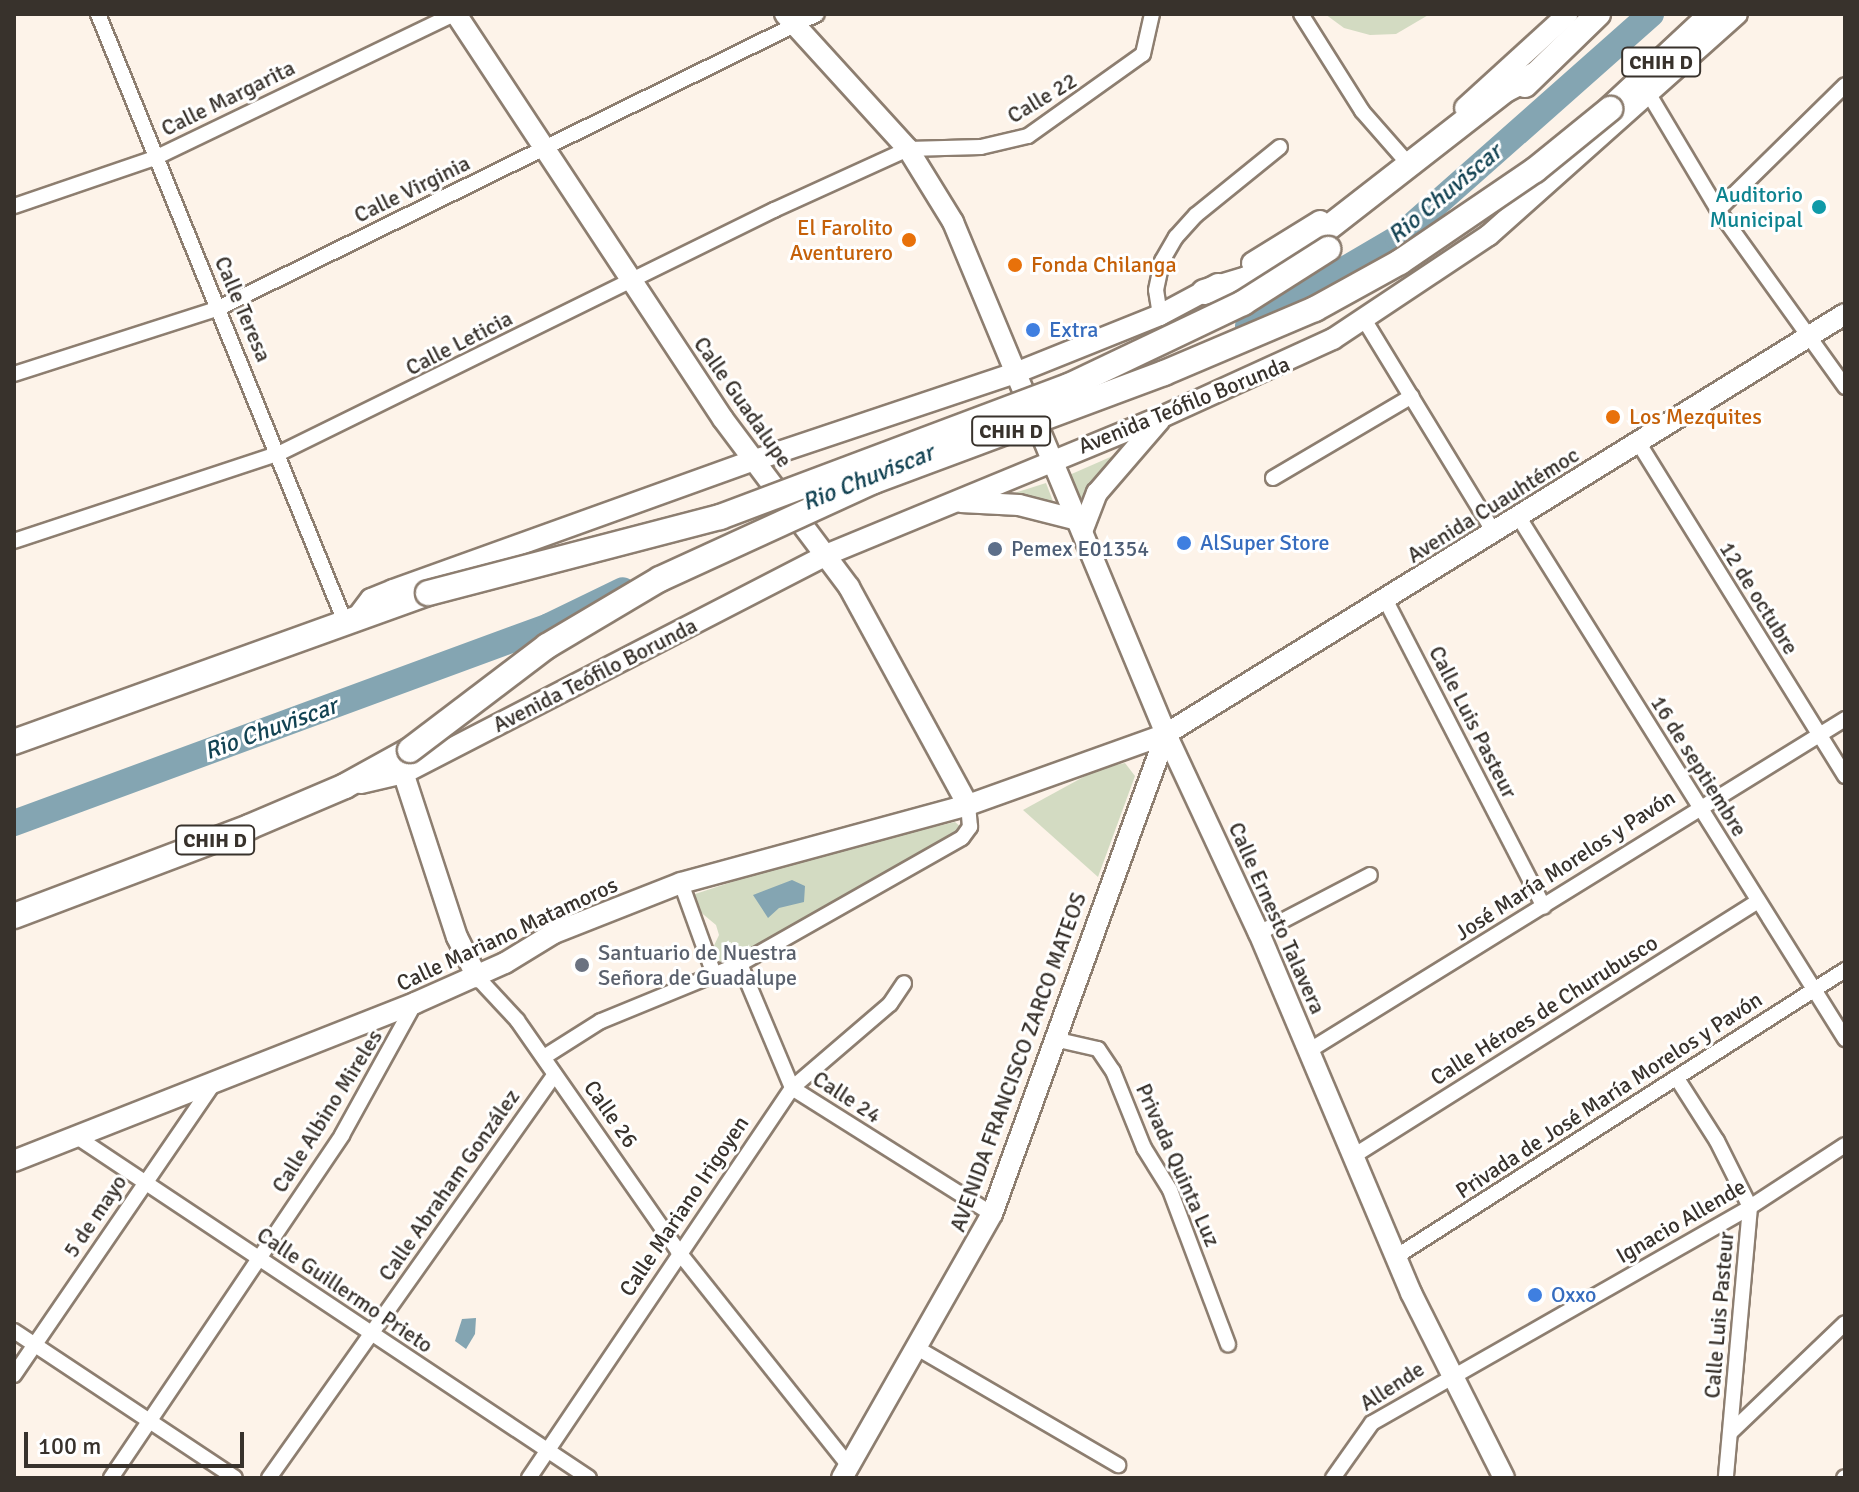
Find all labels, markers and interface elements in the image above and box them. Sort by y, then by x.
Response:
road number: CHIH D [1621,46,1701,78]
street label: Calle Margarita [157,54,299,142]
street label: Calle 22 [1002,67,1082,129]
water label: Rio Chuviscar [1382,138,1508,250]
street label: Calle Virginia [350,150,474,228]
place label: Auditorio Municipal [1709,181,1803,232]
marker: Auditorio Municipal [1810,198,1828,216]
place label: El Farolito Aventurero [790,214,893,266]
marker: El Farolito Aventurero [900,231,918,249]
street label: Calle Teresa [209,252,277,366]
place label: Fonda Chilanga [1031,252,1177,278]
marker: Fonda Chilanga [1006,256,1024,274]
street label: Calle Leticia [401,305,517,381]
place label: Extra [1049,317,1098,343]
marker: Extra [1024,321,1042,339]
street label: Calle Guadalupe [688,332,798,472]
street label: Avenida Teófilo Borunda [1074,350,1294,460]
place label: Los Mezquites [1629,404,1762,430]
marker: Los Mezquites [1604,408,1622,426]
road number: CHIH D [971,415,1051,447]
water label: Rio Chuviscar [798,439,938,517]
street label: Avenida Cuauhtémoc [1402,441,1584,569]
place label: AlSuper Store [1200,530,1329,556]
marker: AlSuper Store [1175,534,1193,552]
place label: Pemex E01354 [1011,536,1149,562]
street label: 12 de octubre [1714,537,1804,659]
marker: Pemex E01354 [986,540,1004,558]
street label: Avenida Teófilo Borunda [488,612,702,738]
street label: Calle Luis Pasteur [1423,641,1523,803]
street label: 16 de septiembre [1645,691,1753,841]
water label: Rio Chuviscar [201,692,341,766]
street label: José María Morelos y Pavón [1450,784,1680,946]
street label: Calle Ernesto Talavera [1223,818,1331,1018]
road number: CHIH D [175,824,255,856]
street label: Calle Mariano Matamoros [392,871,622,997]
street label: AVENIDA FRANCISCO ZARCO MATEOS [944,889,1092,1235]
street label: Calle Héroes de Churubusco [1426,929,1662,1091]
place label: Santuario de Nuestra Señora de Guadalupe [598,939,797,990]
marker: Santuario de Nuestra Señora de Guadalupe [573,956,591,974]
street label: Privada de José María Morelos y Pavón [1451,986,1767,1204]
street label: Calle Albino Mireles [266,1025,388,1197]
street label: Calle 24 [808,1065,886,1129]
street label: Calle 26 [578,1075,644,1153]
street label: Privada Quinta Luz [1130,1079,1226,1251]
street label: Calle Abraham González [373,1084,525,1286]
street label: Calle Mariano Irigoyen [614,1111,754,1301]
street label: 5 de mayo [58,1170,132,1262]
street label: Ignacio Allende [1611,1173,1751,1269]
street label: Calle Guillermo Prieto [252,1221,438,1359]
street label: Calle Luis Pasteur [1699,1230,1739,1400]
place label: Oxxo [1551,1282,1596,1308]
marker: Oxxo [1526,1286,1544,1304]
street label: Allende [1355,1355,1429,1417]
scale bar [28,1416,248,1466]
text: 100 m [38,1431,101,1461]

